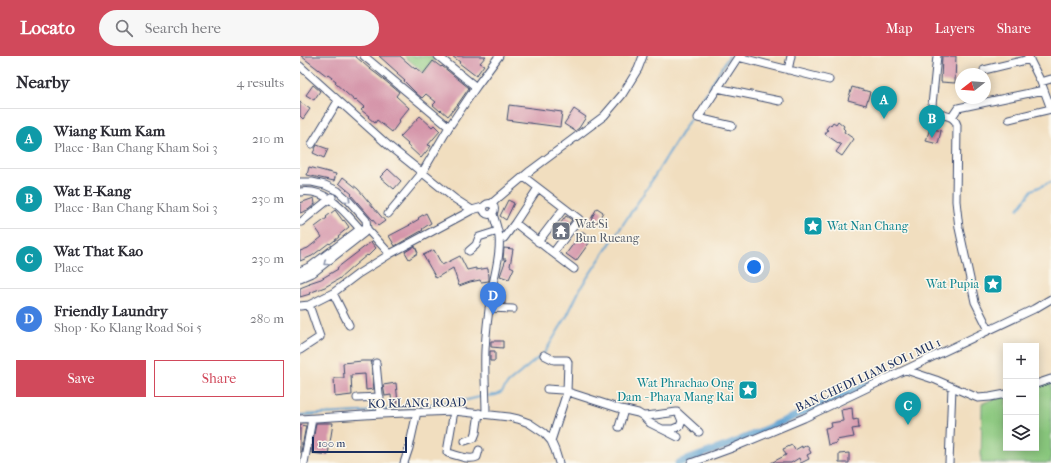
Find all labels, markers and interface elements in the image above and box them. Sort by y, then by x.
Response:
search box [99,10,379,46]
text: Locato [20,17,75,39]
icon: search [113,17,135,39]
text: Search here [145,19,221,37]
text: Map [886,20,913,37]
text: Layers [935,20,975,37]
text: Share [997,20,1031,37]
north arrow [955,68,991,104]
text: Nearby [16,72,70,92]
text: 4 results [237,75,284,90]
pin: A [871,86,897,119]
pin: B [919,105,945,138]
text: Wiang Kum Kam [54,122,165,140]
text: A [25,131,33,146]
text: 210 m [252,131,284,146]
text: Place · Ban Chang Kham Soi 3 [54,140,218,155]
text: Wat E-Kang [54,182,131,200]
text: B [25,191,33,206]
text: 230 m [251,191,284,206]
one-way arrow [343,196,351,203]
text: Place · Ban Chang Kham Soi 3 [54,200,218,215]
place icon: Wat Nan Chang [802,215,824,237]
place label: Wat Si Bun Rueang [574,217,640,245]
place label: Wat Nan Chang [826,219,909,233]
temple icon: Wat Si Bun Rueang [550,220,572,242]
text: Wat That Kao [54,242,143,260]
text: C [25,251,33,266]
text: 230 m [251,251,284,266]
your location [744,257,764,277]
one-way arrow [324,258,331,265]
text: Place [54,260,84,275]
place icon: Wat Pupia [982,273,1004,295]
place label: Wat Pupia [925,277,979,291]
pin: D [480,282,506,315]
text: Friendly Laundry [54,302,168,320]
text: D [24,311,34,326]
text: 280 m [250,311,284,326]
text: Shop · Ko Klang Road Soi 5 [54,320,202,335]
street label: BAN CHEDI LIAM SOI 1 MU 1 [793,335,943,415]
map controls [1003,343,1039,451]
button: + [1003,343,1039,379]
button: Save [16,360,146,397]
button: Share [154,360,284,397]
place label: Wat Phrachao Ong Dam - Phaya Mang Rai [617,376,735,404]
place icon: Wat Phrachao Ong Dam - Phaya Mang Rai [737,379,759,401]
button: − [1003,379,1039,415]
pin: C [895,392,921,425]
street label: KO KLANG ROAD [367,395,467,411]
button: layers [1003,415,1039,451]
scale bar [312,435,407,454]
text: 100 m [318,437,346,450]

